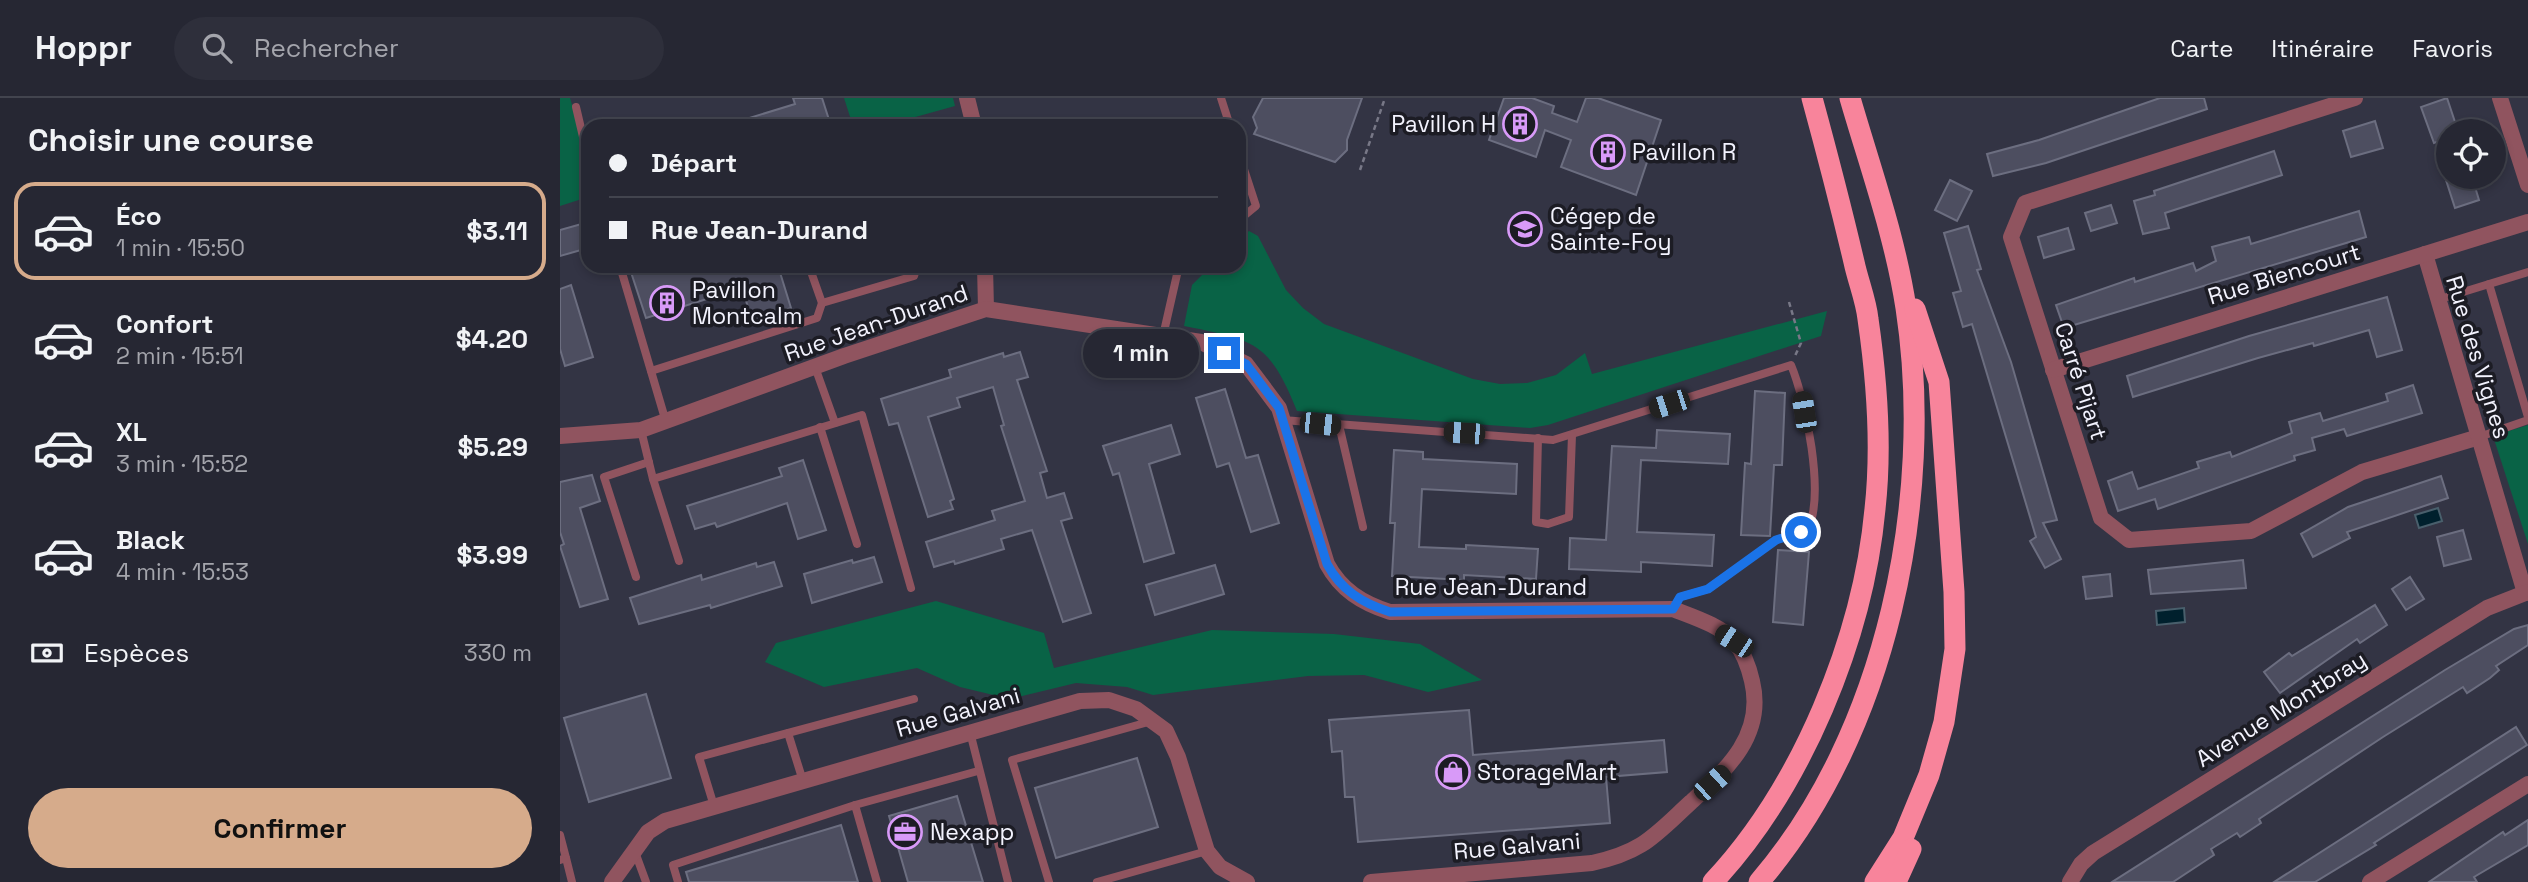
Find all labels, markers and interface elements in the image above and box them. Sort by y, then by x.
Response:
search box [174,17,664,80]
text: Hoppr [35,27,132,69]
icon: search [198,29,236,67]
text: Rechercher [254,31,399,65]
text: Carte [2170,33,2233,64]
text: Itinéraire [2271,33,2374,64]
text: Favoris [2412,33,2493,64]
building icon: Pavillon H [1501,105,1539,143]
place label: Pavillon H [1391,109,1496,139]
map controls [2436,119,2506,189]
button: locate [2436,119,2506,189]
text: Choisir une course [28,120,314,160]
building icon: Pavillon R [1589,133,1627,171]
place label: Pavillon R [1632,137,1736,167]
text: Départ [651,146,737,180]
text: Éco [116,199,162,233]
icon: car [32,200,95,263]
place label: Cégep de Sainte-Foy [1550,201,1672,257]
school or university icon: Cégep de Sainte-Foy [1506,210,1544,248]
text: Rue Jean-Durand [651,213,868,247]
text: $3.11 [467,214,528,248]
text: 1 min · 15:50 [116,233,245,263]
street label: Rue Biencourt [2204,237,2364,311]
street label: Rue des Vignes [2439,272,2517,442]
place label: Pavillon Montcalm [692,275,802,331]
street label: Rue Jean-Durand [780,278,972,368]
building icon: Pavillon Montcalm [648,284,686,322]
text: Confort [116,307,213,341]
icon: car [32,308,95,371]
street label: Carré Pijart [2048,318,2114,444]
text: $4.20 [456,322,528,356]
callout: 1 min [1084,328,1200,378]
route end [1208,337,1240,369]
text: 1 min [1113,338,1169,368]
text: 2 min · 15:51 [116,341,244,371]
car [1646,388,1693,420]
car [1791,390,1818,434]
car [1299,411,1342,437]
text: XL [116,415,147,449]
icon: car [32,416,95,479]
car [1443,421,1486,445]
text: $5.29 [457,430,528,464]
text: 3 min · 15:52 [116,449,248,479]
route start [1785,516,1817,548]
text: Black [116,523,185,557]
icon: car [32,524,95,587]
text: $3.99 [457,538,528,572]
text: 4 min · 15:53 [116,557,249,587]
street label: Rue Jean-Durand [1395,572,1587,602]
car [1711,621,1758,661]
icon: cash [28,634,66,672]
text: Espèces [84,636,189,670]
text: 330 m [464,638,532,668]
street label: Avenue Montbray [2190,644,2372,774]
street label: Rue Galvani [893,680,1023,744]
shop icon: StorageMart [1434,753,1472,791]
place label: StorageMart [1477,757,1617,787]
car [1690,761,1735,805]
button: Confirmer [28,788,532,868]
office icon: Nexapp [886,813,924,851]
place label: Nexapp [930,817,1014,847]
street label: Rue Galvani [1452,826,1582,866]

